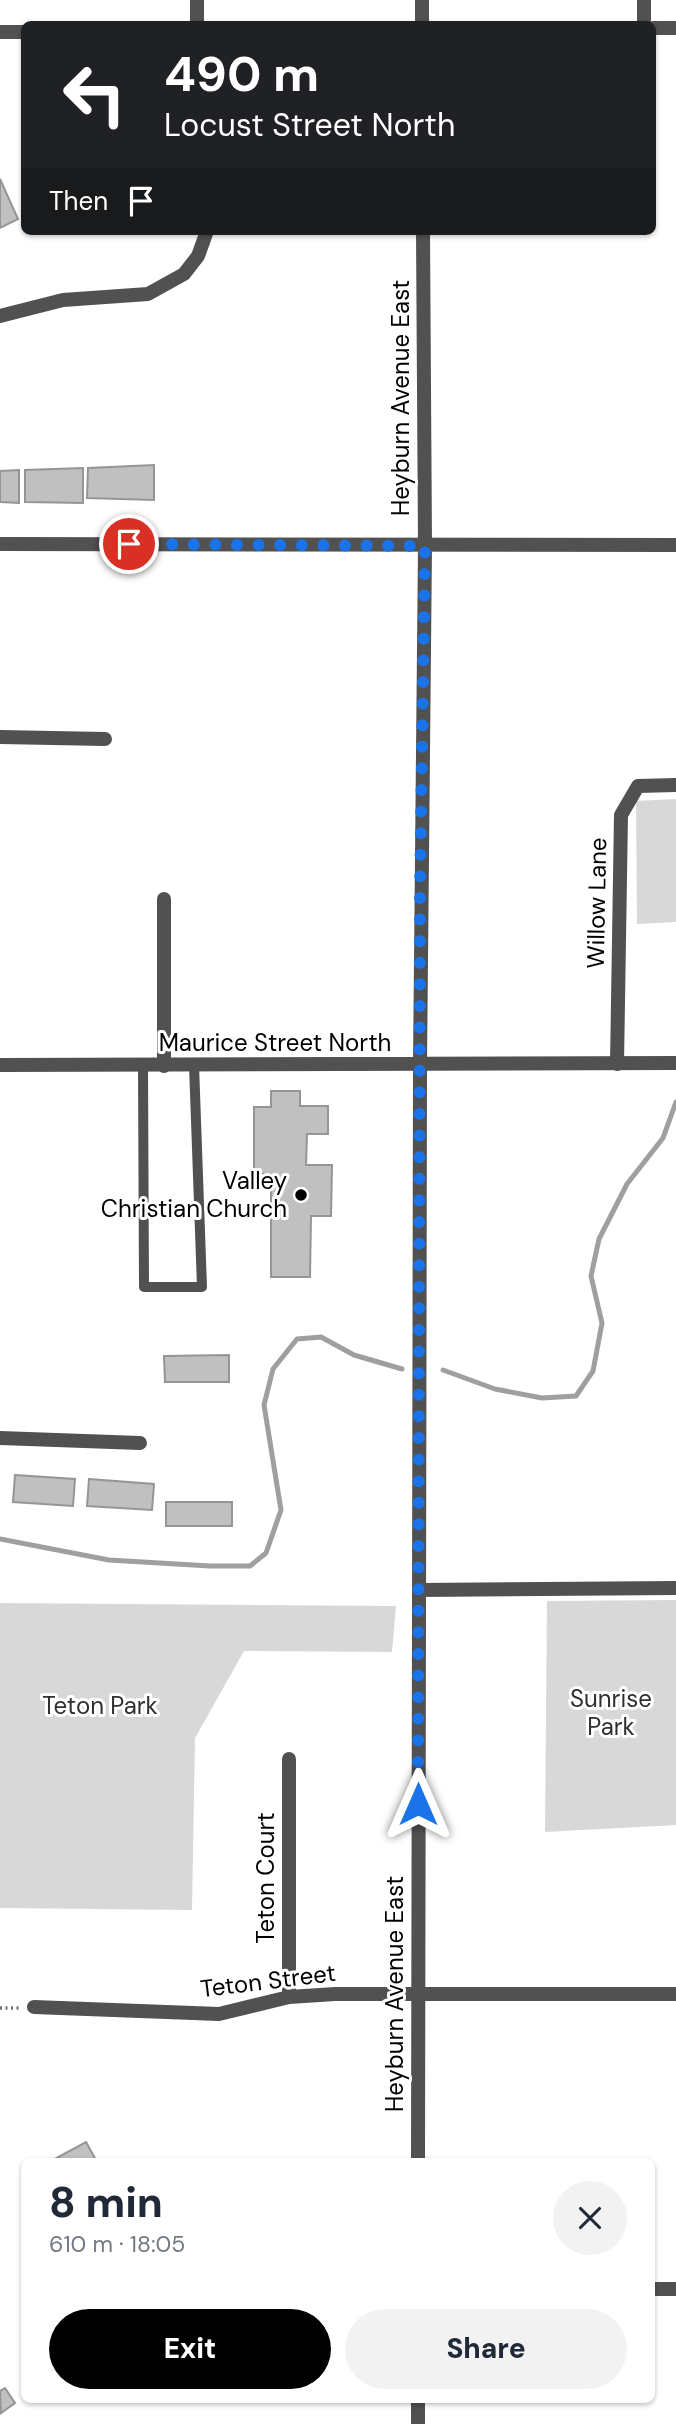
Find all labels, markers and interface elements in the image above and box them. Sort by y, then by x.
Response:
text: 490 m [164,42,319,106]
icon: left [49,49,140,140]
text: Locust Street North [164,104,455,146]
icon: arrive [122,182,160,220]
text: Then [49,184,108,218]
street label: Heyburn Avenue East [385,280,416,516]
pin [99,514,159,574]
icon: arrive [110,525,148,563]
street label: Willow Lane [580,837,613,969]
street label: Maurice Street North [159,1027,391,1058]
place label: Valley Christian Church [101,1165,287,1224]
marker: Valley Christian Church [293,1187,309,1203]
park label: Sunrise Park [570,1683,652,1742]
park label: Teton Park [42,1690,158,1721]
position arrow [381,1767,455,1841]
street label: Teton Court [250,1812,281,1944]
street label: Heyburn Avenue East [379,1876,410,2112]
street label: Teton Street [199,1957,337,2004]
text: 8 min [49,2175,163,2230]
button: close [553,2181,627,2255]
text: 610 m · 18:05 [49,2229,185,2259]
button: Exit [49,2309,331,2389]
button: Share [345,2309,627,2389]

